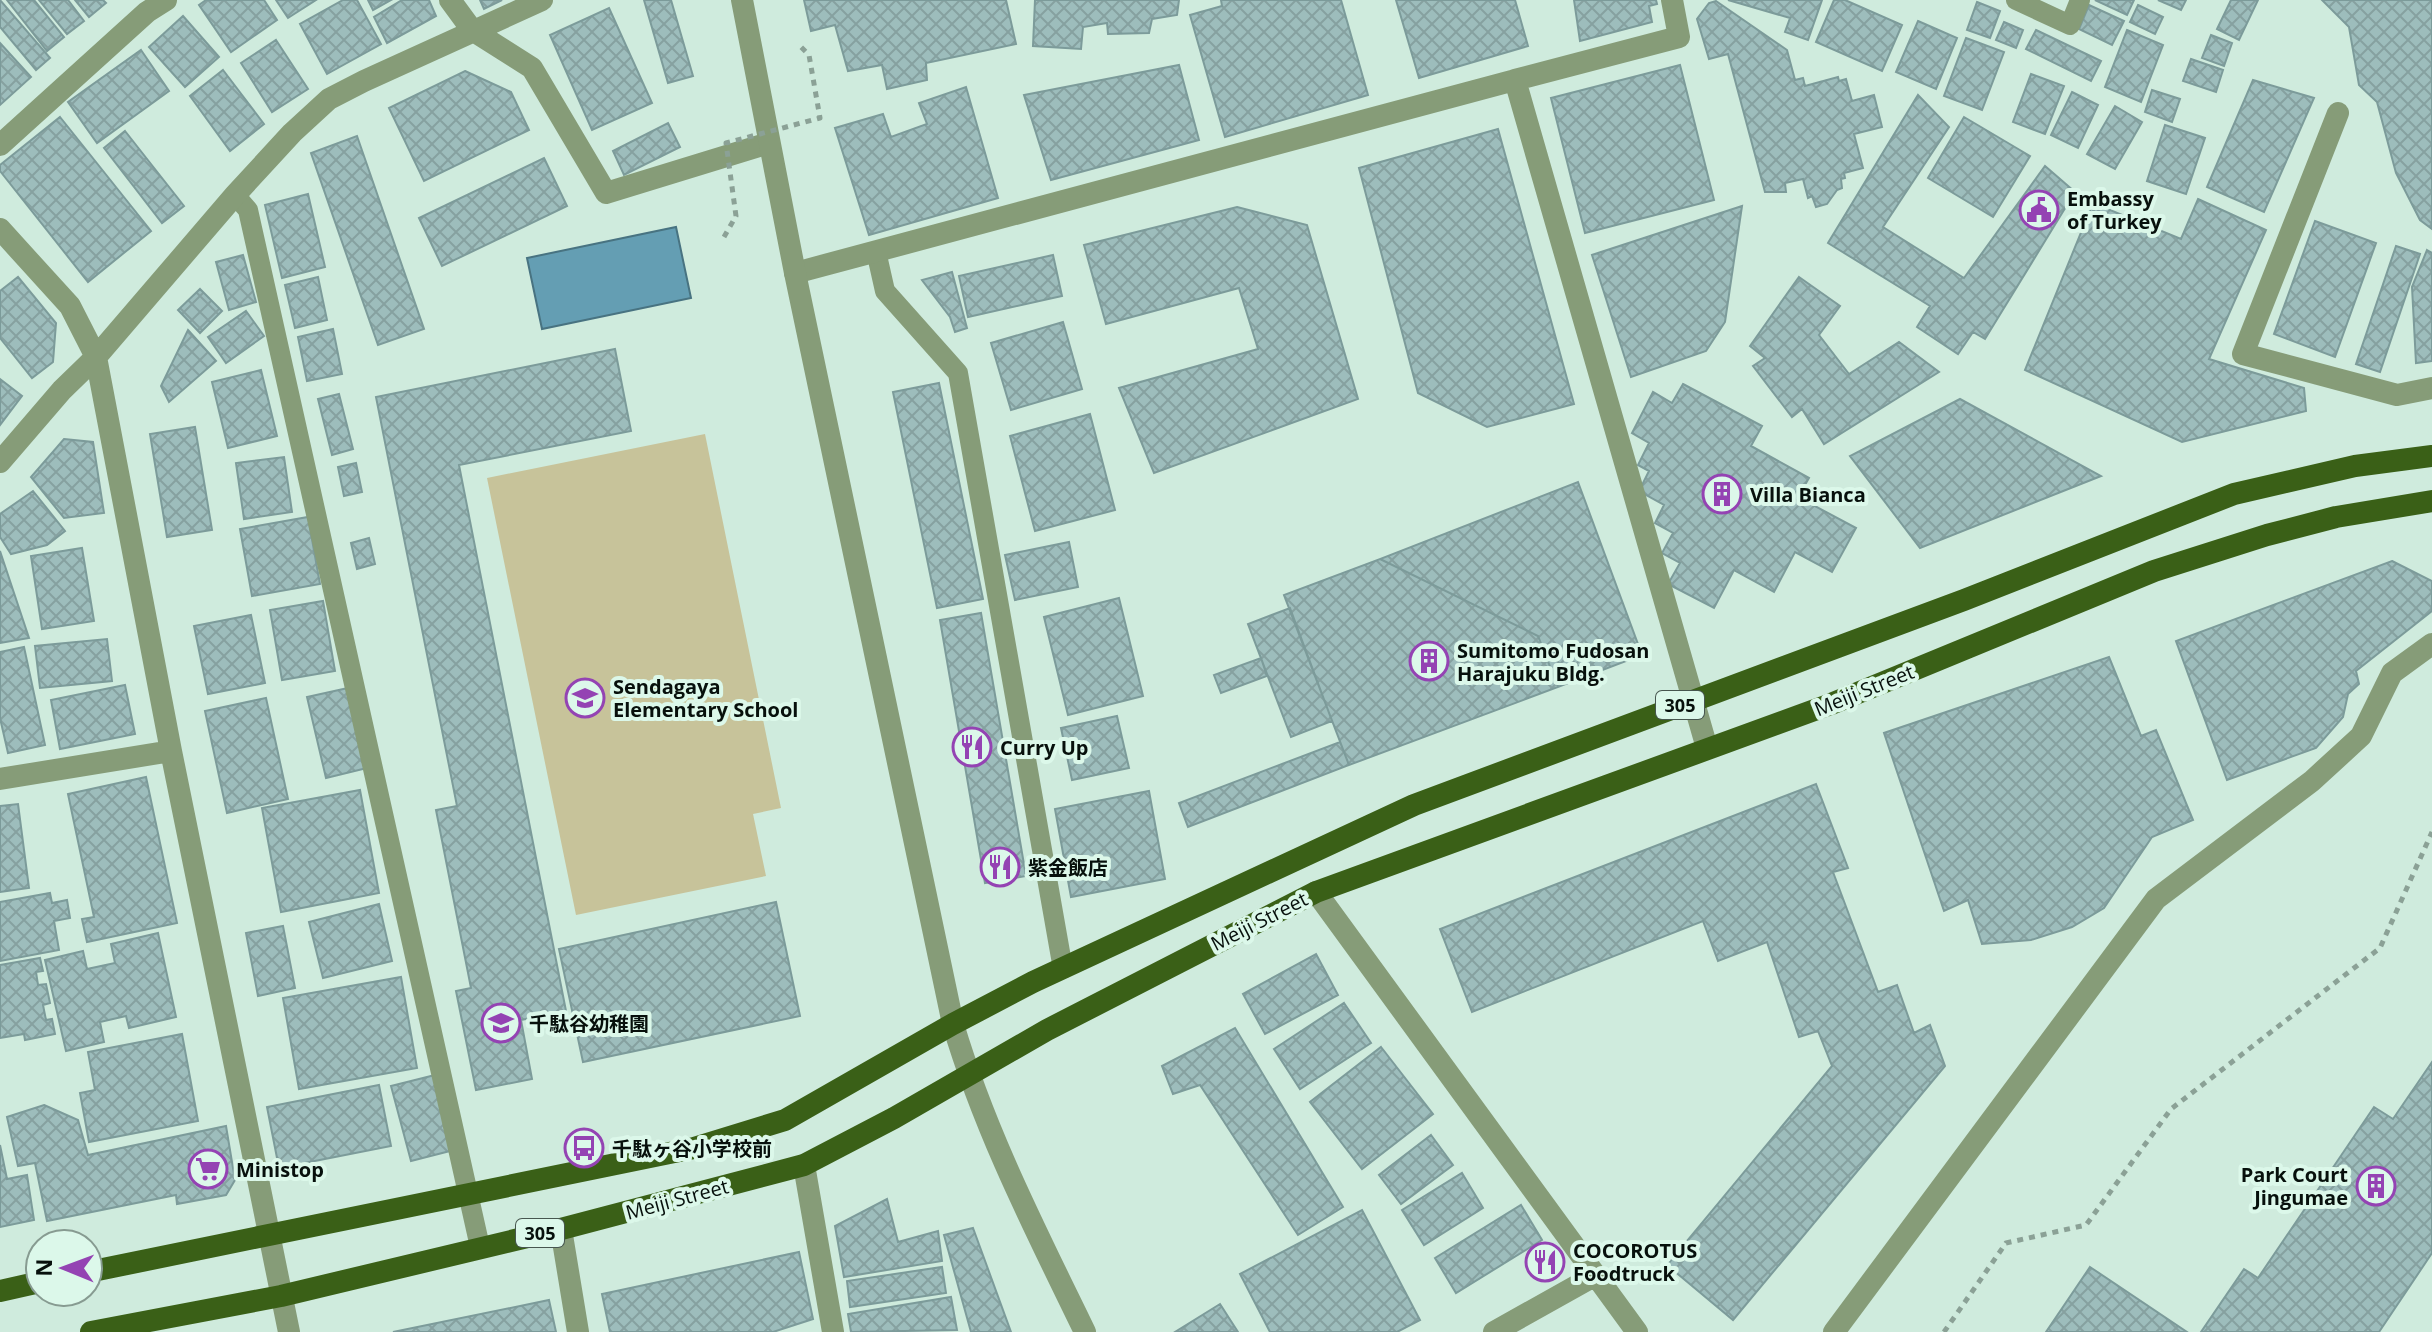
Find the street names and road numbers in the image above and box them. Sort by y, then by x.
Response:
street label: Meiji Street [1810,658,1918,722]
road number: 305 [1656,691,1704,719]
street label: Meiji Street [1206,885,1312,957]
street label: Meiji Street [623,1172,731,1226]
road number: 305 [516,1219,564,1247]

